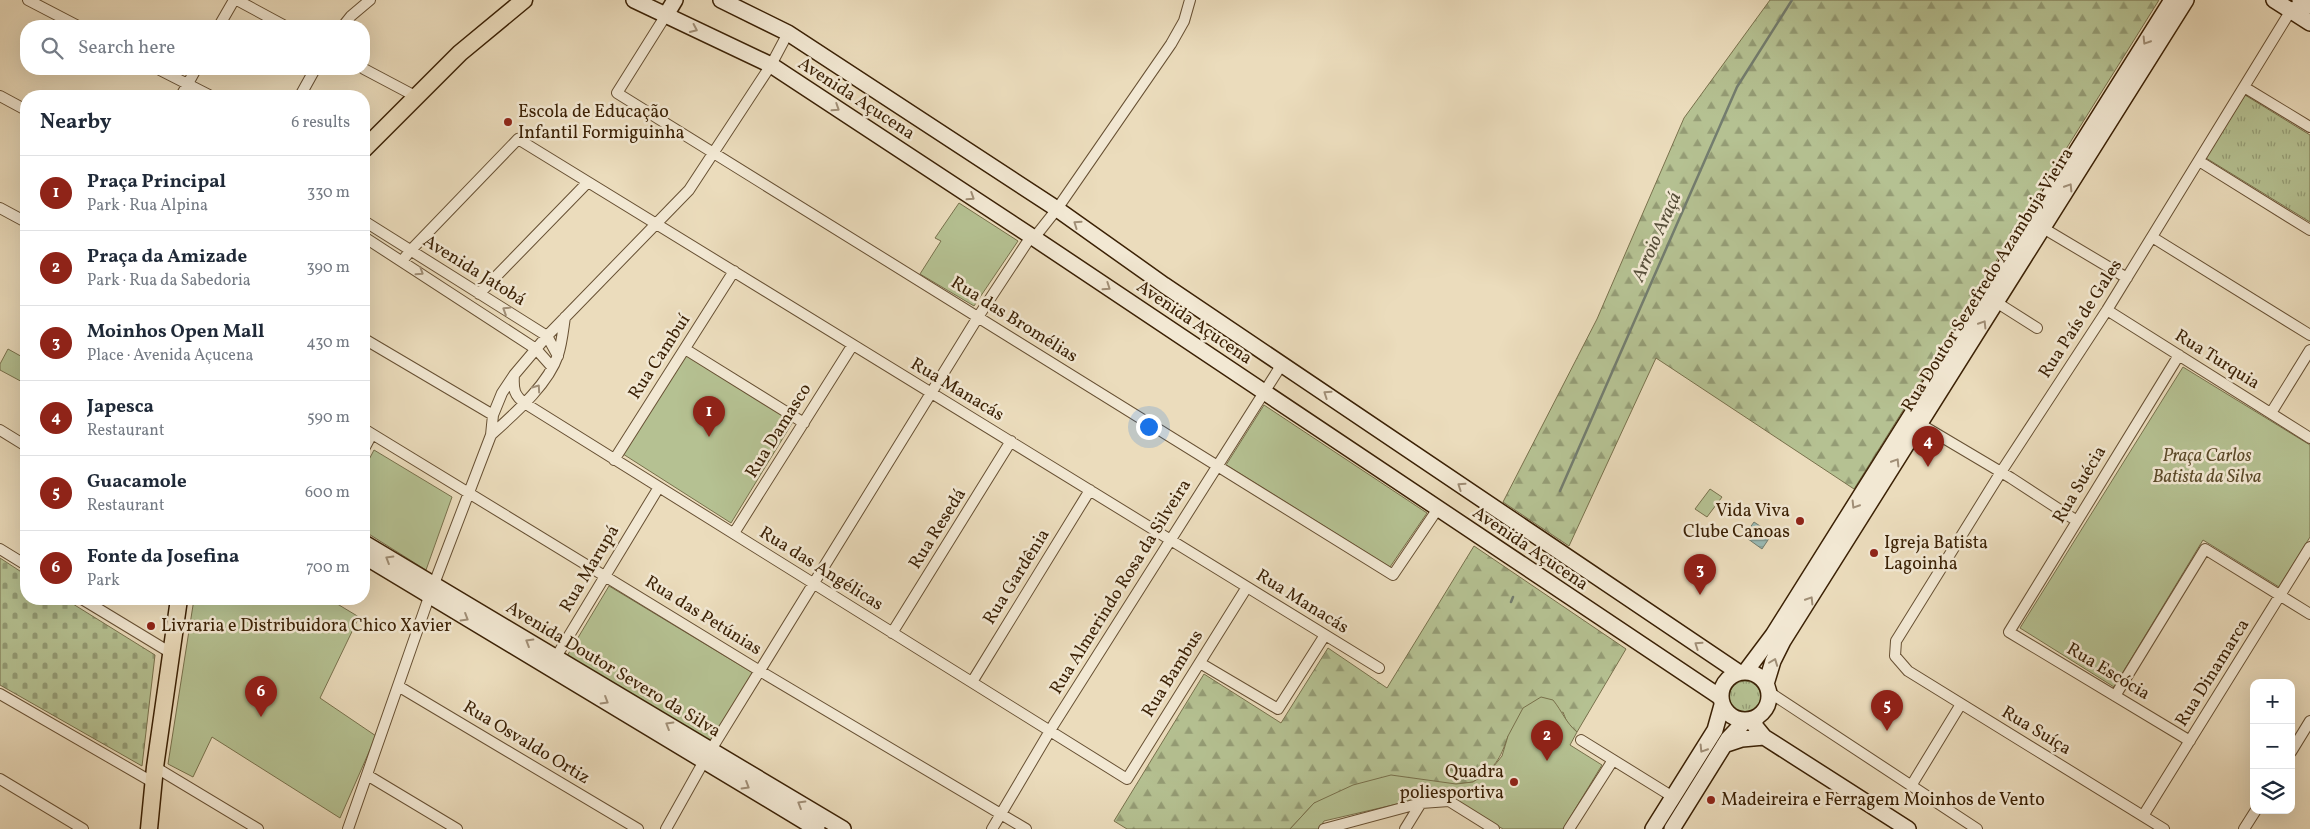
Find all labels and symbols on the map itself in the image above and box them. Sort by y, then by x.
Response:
one-way arrow [689,22,698,33]
one-way arrow [2143,36,2153,45]
street label: Avenida Açucena [793,52,919,146]
place label: Escola de Educação Infantil Formiguinha [518,100,685,146]
one-way arrow [830,101,839,111]
marker: Escola de Educação Infantil Formiguinha [502,116,514,128]
street label: Rua Doutor Sezefredo Azambuja Vieira [1896,143,2080,417]
one-way arrow [2063,183,2072,192]
water label: Arroio Araçá [1625,188,1688,287]
one-way arrow [966,191,975,200]
one-way arrow [1074,221,1083,229]
street label: Avenida Jatobá [418,229,530,313]
street label: Rua País de Gales [2033,255,2129,383]
one-way arrow [414,266,423,276]
street label: Rua das Bromélias [946,271,1082,369]
street label: Avenida Açucena [1131,275,1257,371]
one-way arrow [1101,281,1110,290]
one-way arrow [502,307,511,317]
street label: Rua Cambuí [623,309,697,405]
one-way arrow [1976,321,1986,330]
street label: Rua Turquia [2170,324,2264,396]
street label: Rua Manacás [905,352,1009,428]
street label: Rua Damasco [740,379,818,483]
one-way arrow [531,384,540,394]
one-way arrow [1323,391,1332,401]
pin: 1 [693,396,725,437]
your location [1136,414,1162,440]
pin: 4 [1912,426,1944,467]
street label: Rua Suécia [2047,442,2113,528]
park label: Praça Carlos Batista da Silva [2153,444,2261,490]
one-way arrow [1890,458,1899,468]
street label: Rua Almerindo Rosa da Silveira [1044,475,1198,699]
one-way arrow [1458,482,1467,492]
street label: Rua Resedá [903,484,973,574]
place label: Vida Viva Clube Canoas [1683,499,1790,545]
one-way arrow [1852,499,1861,508]
street label: Avenida Açucena [1467,501,1593,597]
marker: Vida Viva Clube Canoas [1794,515,1806,527]
street label: Rua Marupá [554,521,626,617]
street label: Rua das Angélicas [754,521,888,617]
street label: Rua Gardênia [978,524,1056,630]
place label: Igreja Batista Lagoinha [1884,531,1988,577]
marker: Igreja Batista Lagoinha [1868,547,1880,559]
pin: 3 [1684,554,1716,595]
one-way arrow [386,555,395,565]
street label: Rua Manacás [1251,564,1353,640]
street label: Rua das Petúnias [640,570,766,662]
street label: Avenida Doutor Severo da Silva [501,596,725,744]
one-way arrow [1803,596,1813,605]
one-way arrow [460,612,469,622]
place label: Livraria e Distribuidora Chico Xavier [161,614,452,639]
street label: Rua Dinamarca [2170,614,2256,732]
marker: Livraria e Distribuidora Chico Xavier [145,620,157,632]
street label: Rua Bambus [1136,625,1210,723]
street label: Rua Escócia [2061,637,2155,707]
one-way arrow [526,638,535,648]
one-way arrow [1694,642,1703,651]
one-way arrow [1768,658,1778,667]
pin: 6 [245,676,277,717]
pin: 5 [1871,690,1903,731]
street label: Rua Osvaldo Ortiz [458,695,594,791]
one-way arrow [599,695,608,705]
street label: Rua Suíça [1996,700,2076,762]
pin: 2 [1531,720,1563,761]
one-way arrow [665,721,674,731]
one-way arrow [1699,744,1709,753]
place label: Quadra poliesportiva [1400,760,1504,806]
marker: Quadra poliesportiva [1508,776,1520,788]
one-way arrow [740,779,749,789]
place label: Madeireira e Ferragem Moinhos de Vento [1721,788,2045,813]
marker: Madeireira e Ferragem Moinhos de Vento [1705,794,1717,806]
one-way arrow [798,800,807,810]

